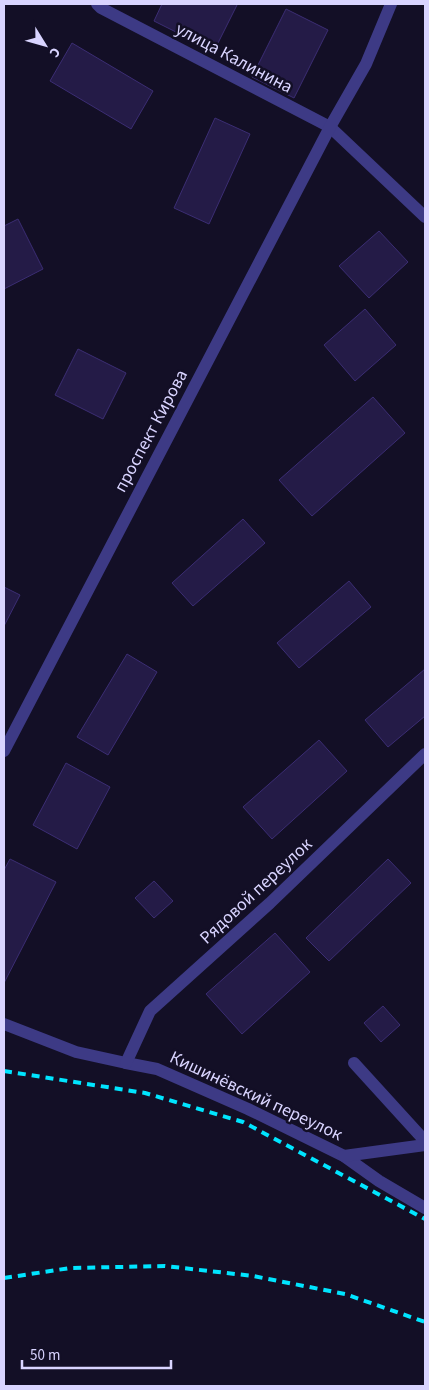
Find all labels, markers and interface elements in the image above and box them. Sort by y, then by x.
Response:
street label: улица Калинина [171,17,297,99]
north arrow [20,20,70,70]
text: С [44,43,65,61]
street label: проспект Кирова [108,365,194,497]
street label: Рядовой переулок [194,832,318,950]
street label: Кишинёвский переулок [166,1045,346,1147]
scale bar [22,1338,171,1370]
text: 50 m [30,1345,60,1366]

